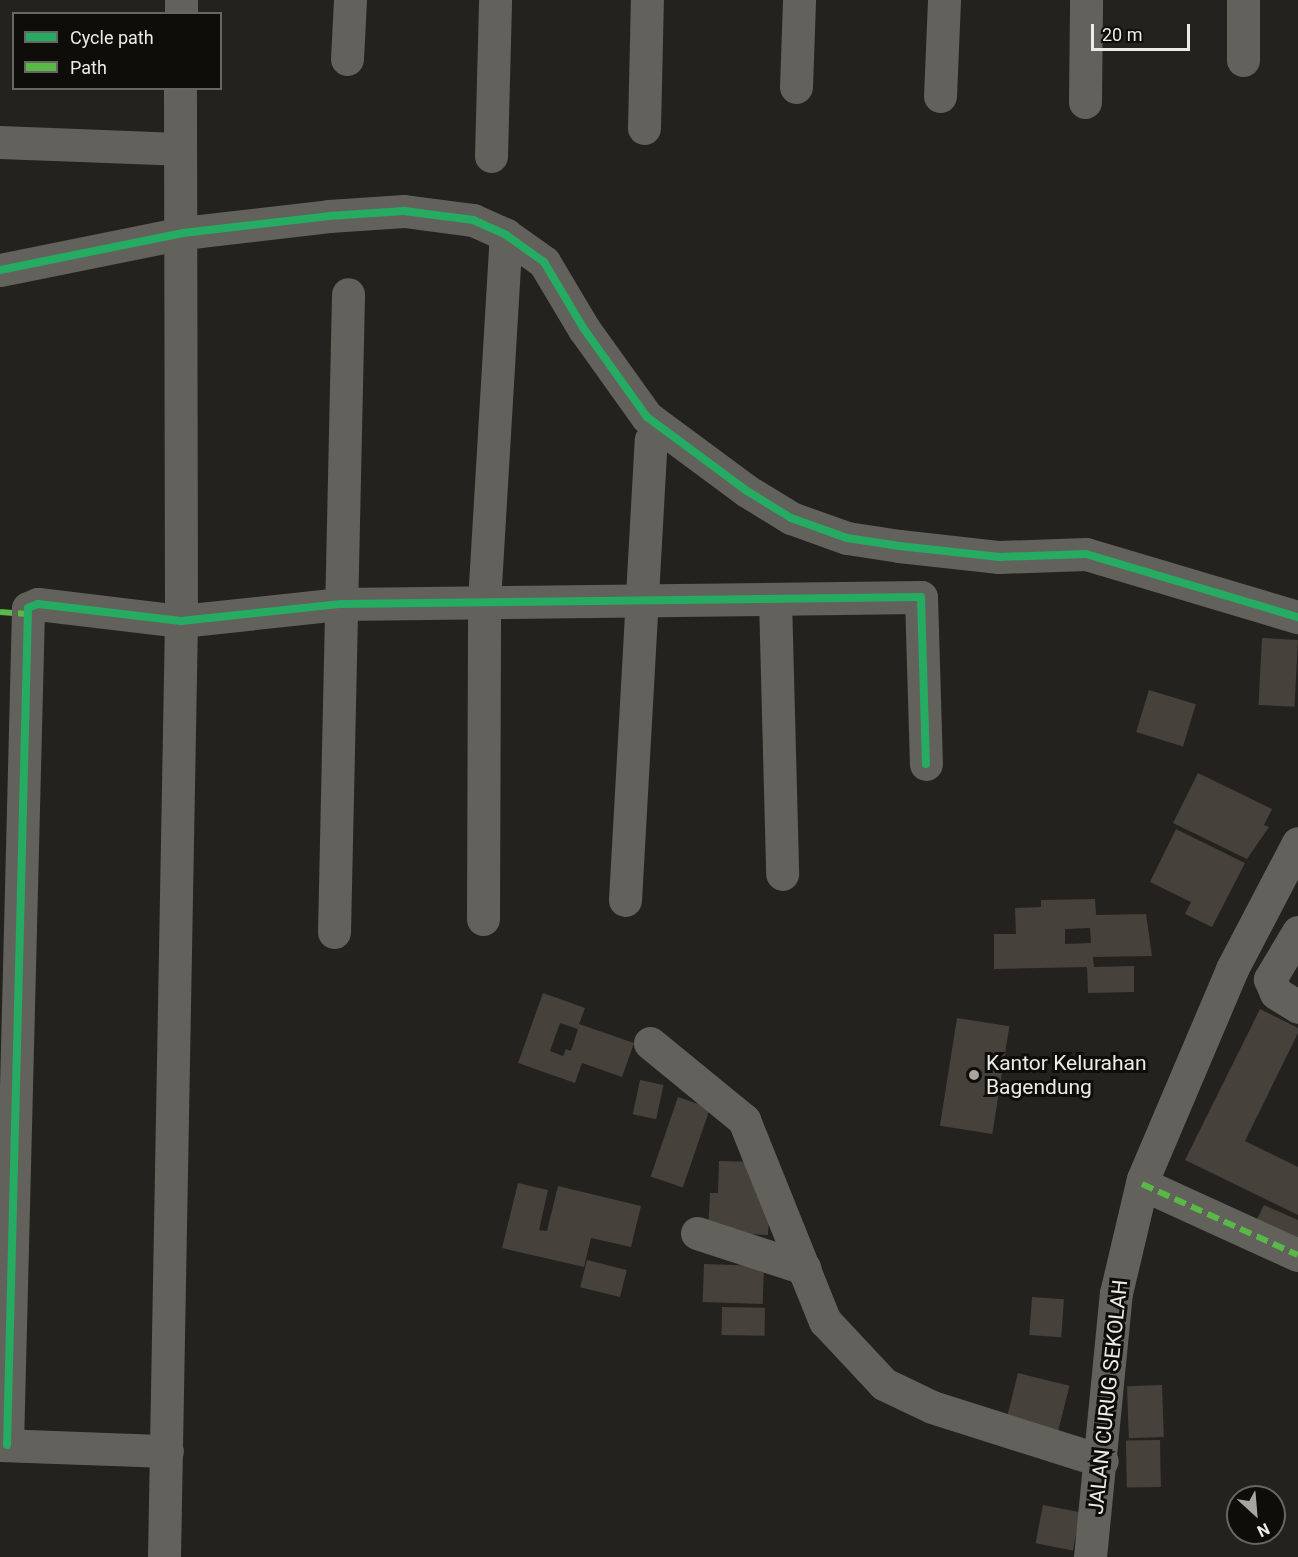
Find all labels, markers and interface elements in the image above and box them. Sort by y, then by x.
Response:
legend [12,12,222,90]
scale bar [1094,12,1193,50]
text: 20 m [1102,24,1142,45]
text: Cycle path [70,27,154,48]
text: Path [70,57,107,78]
place label: Kantor Kelurahan Bagendung [986,1050,1147,1100]
marker: Kantor Kelurahan Bagendung [967,1068,981,1082]
street label: JALAN CURUG SEKOLAH [1083,1278,1133,1516]
north arrow [1226,1485,1286,1545]
text: N [1254,1519,1272,1541]

